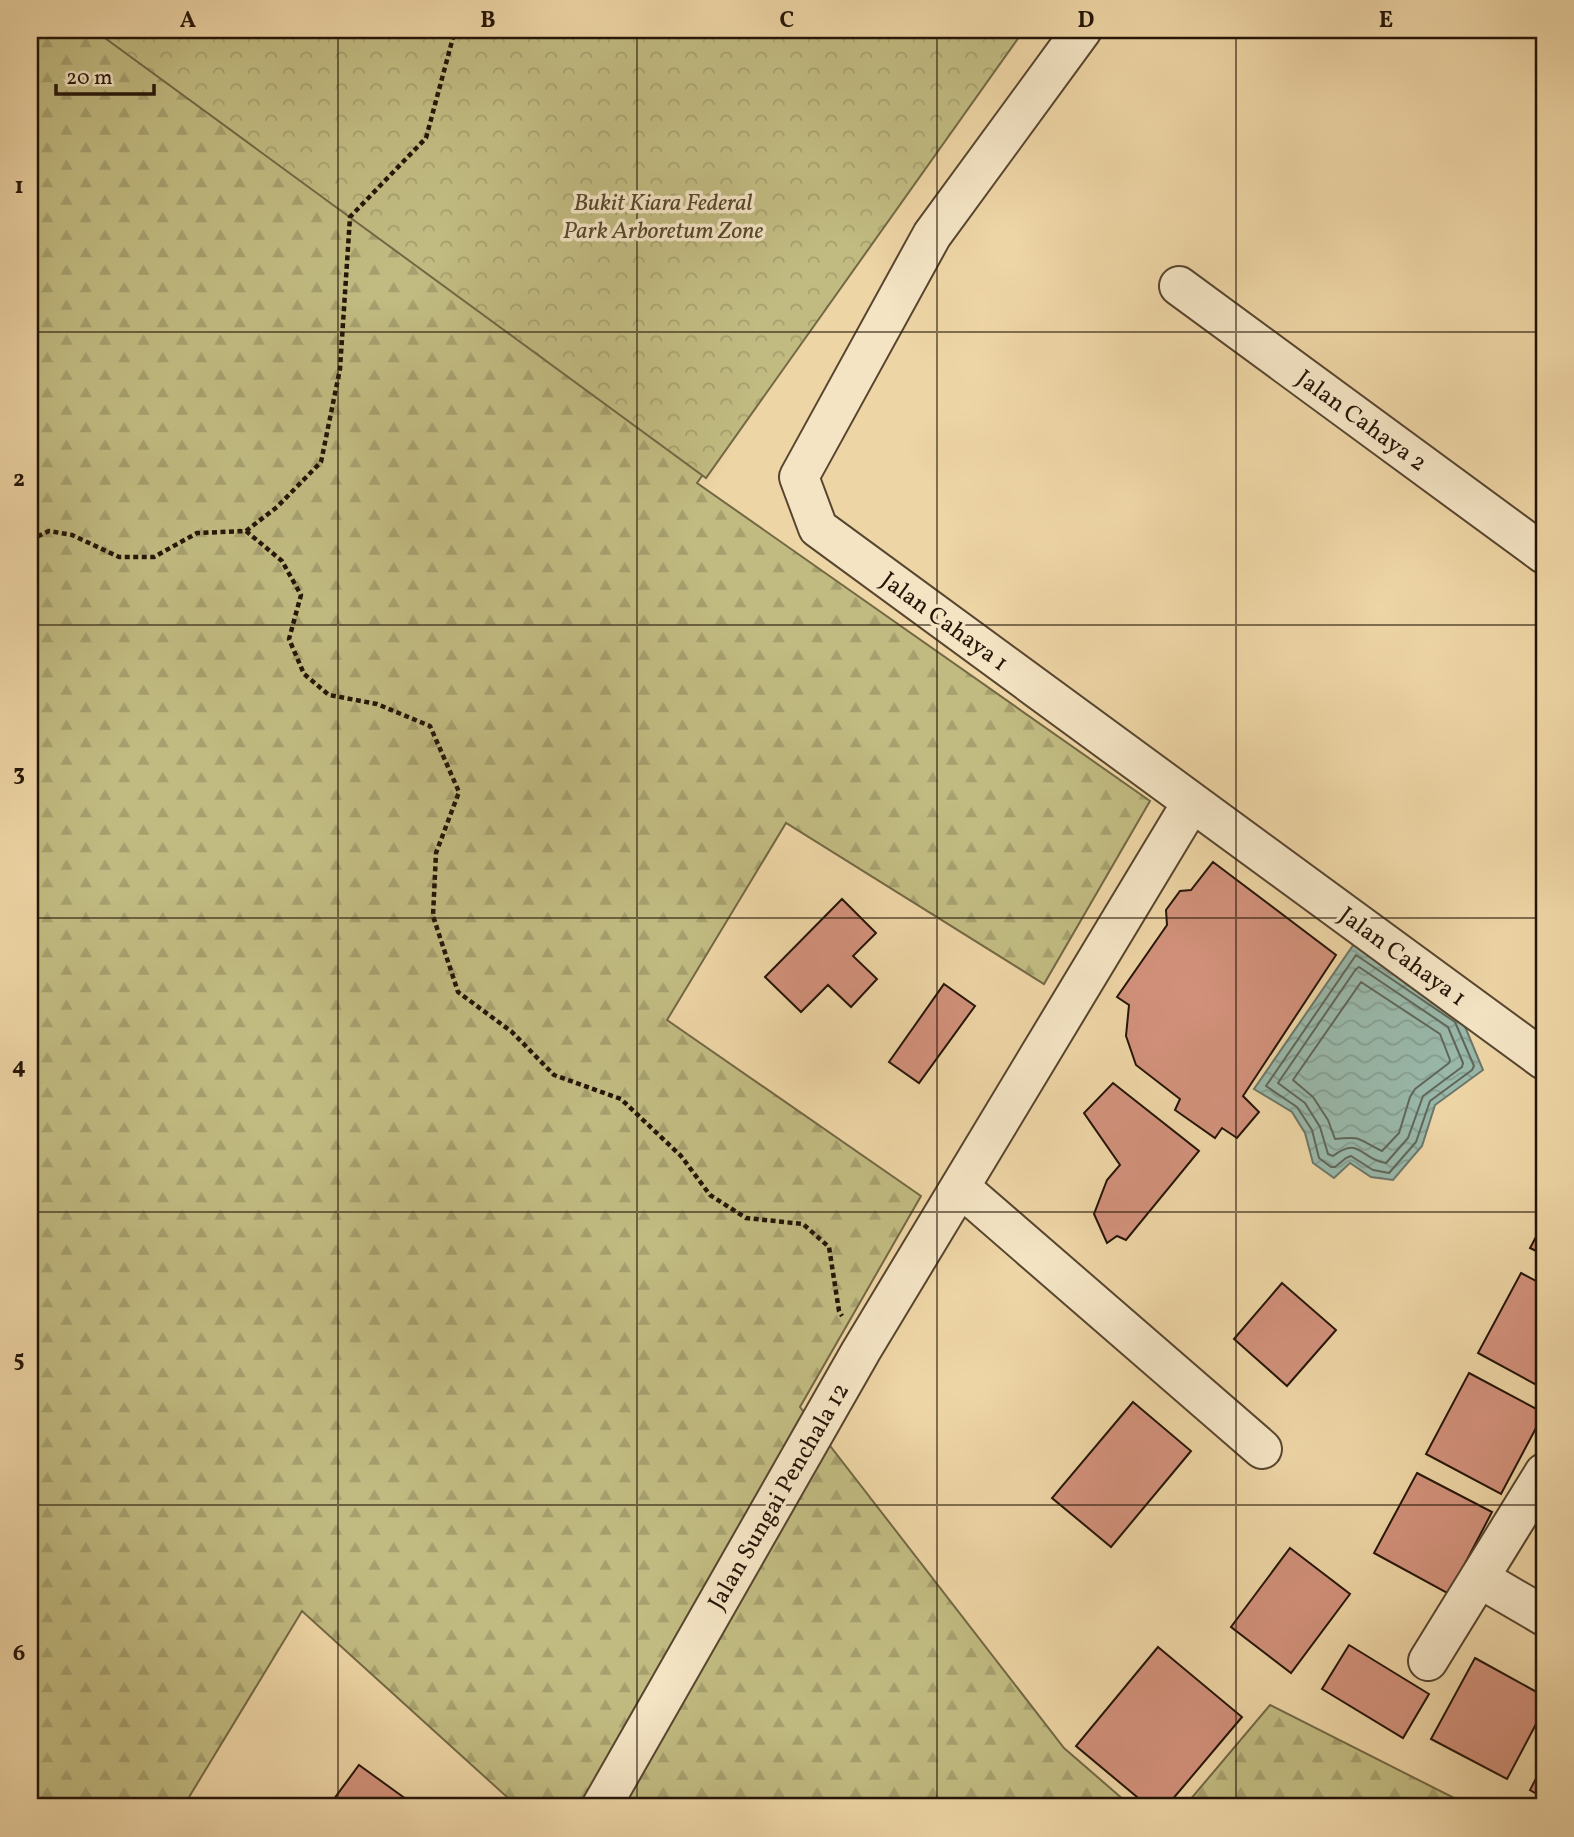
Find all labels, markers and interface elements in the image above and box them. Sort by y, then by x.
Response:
text: A [180,5,196,37]
text: B [480,5,496,37]
text: C [780,5,794,37]
text: D [1078,5,1095,37]
text: E [1379,5,1393,37]
scale bar [56,52,154,96]
text: 20 m [66,64,112,93]
text: 1 [14,171,24,203]
park label: Bukit Kiara Federal Park Arboretum Zone [563,187,763,249]
street label: Jalan Cahaya 2 [1289,363,1433,481]
text: 2 [13,464,25,496]
street label: Jalan Cahaya 1 [873,565,1015,681]
text: 3 [13,758,25,790]
street label: Jalan Cahaya 1 [1331,900,1473,1016]
text: 4 [12,1051,26,1083]
text: 5 [13,1344,25,1376]
street label: Jalan Sungai Penchala 12 [701,1377,859,1617]
text: 6 [13,1638,25,1670]

